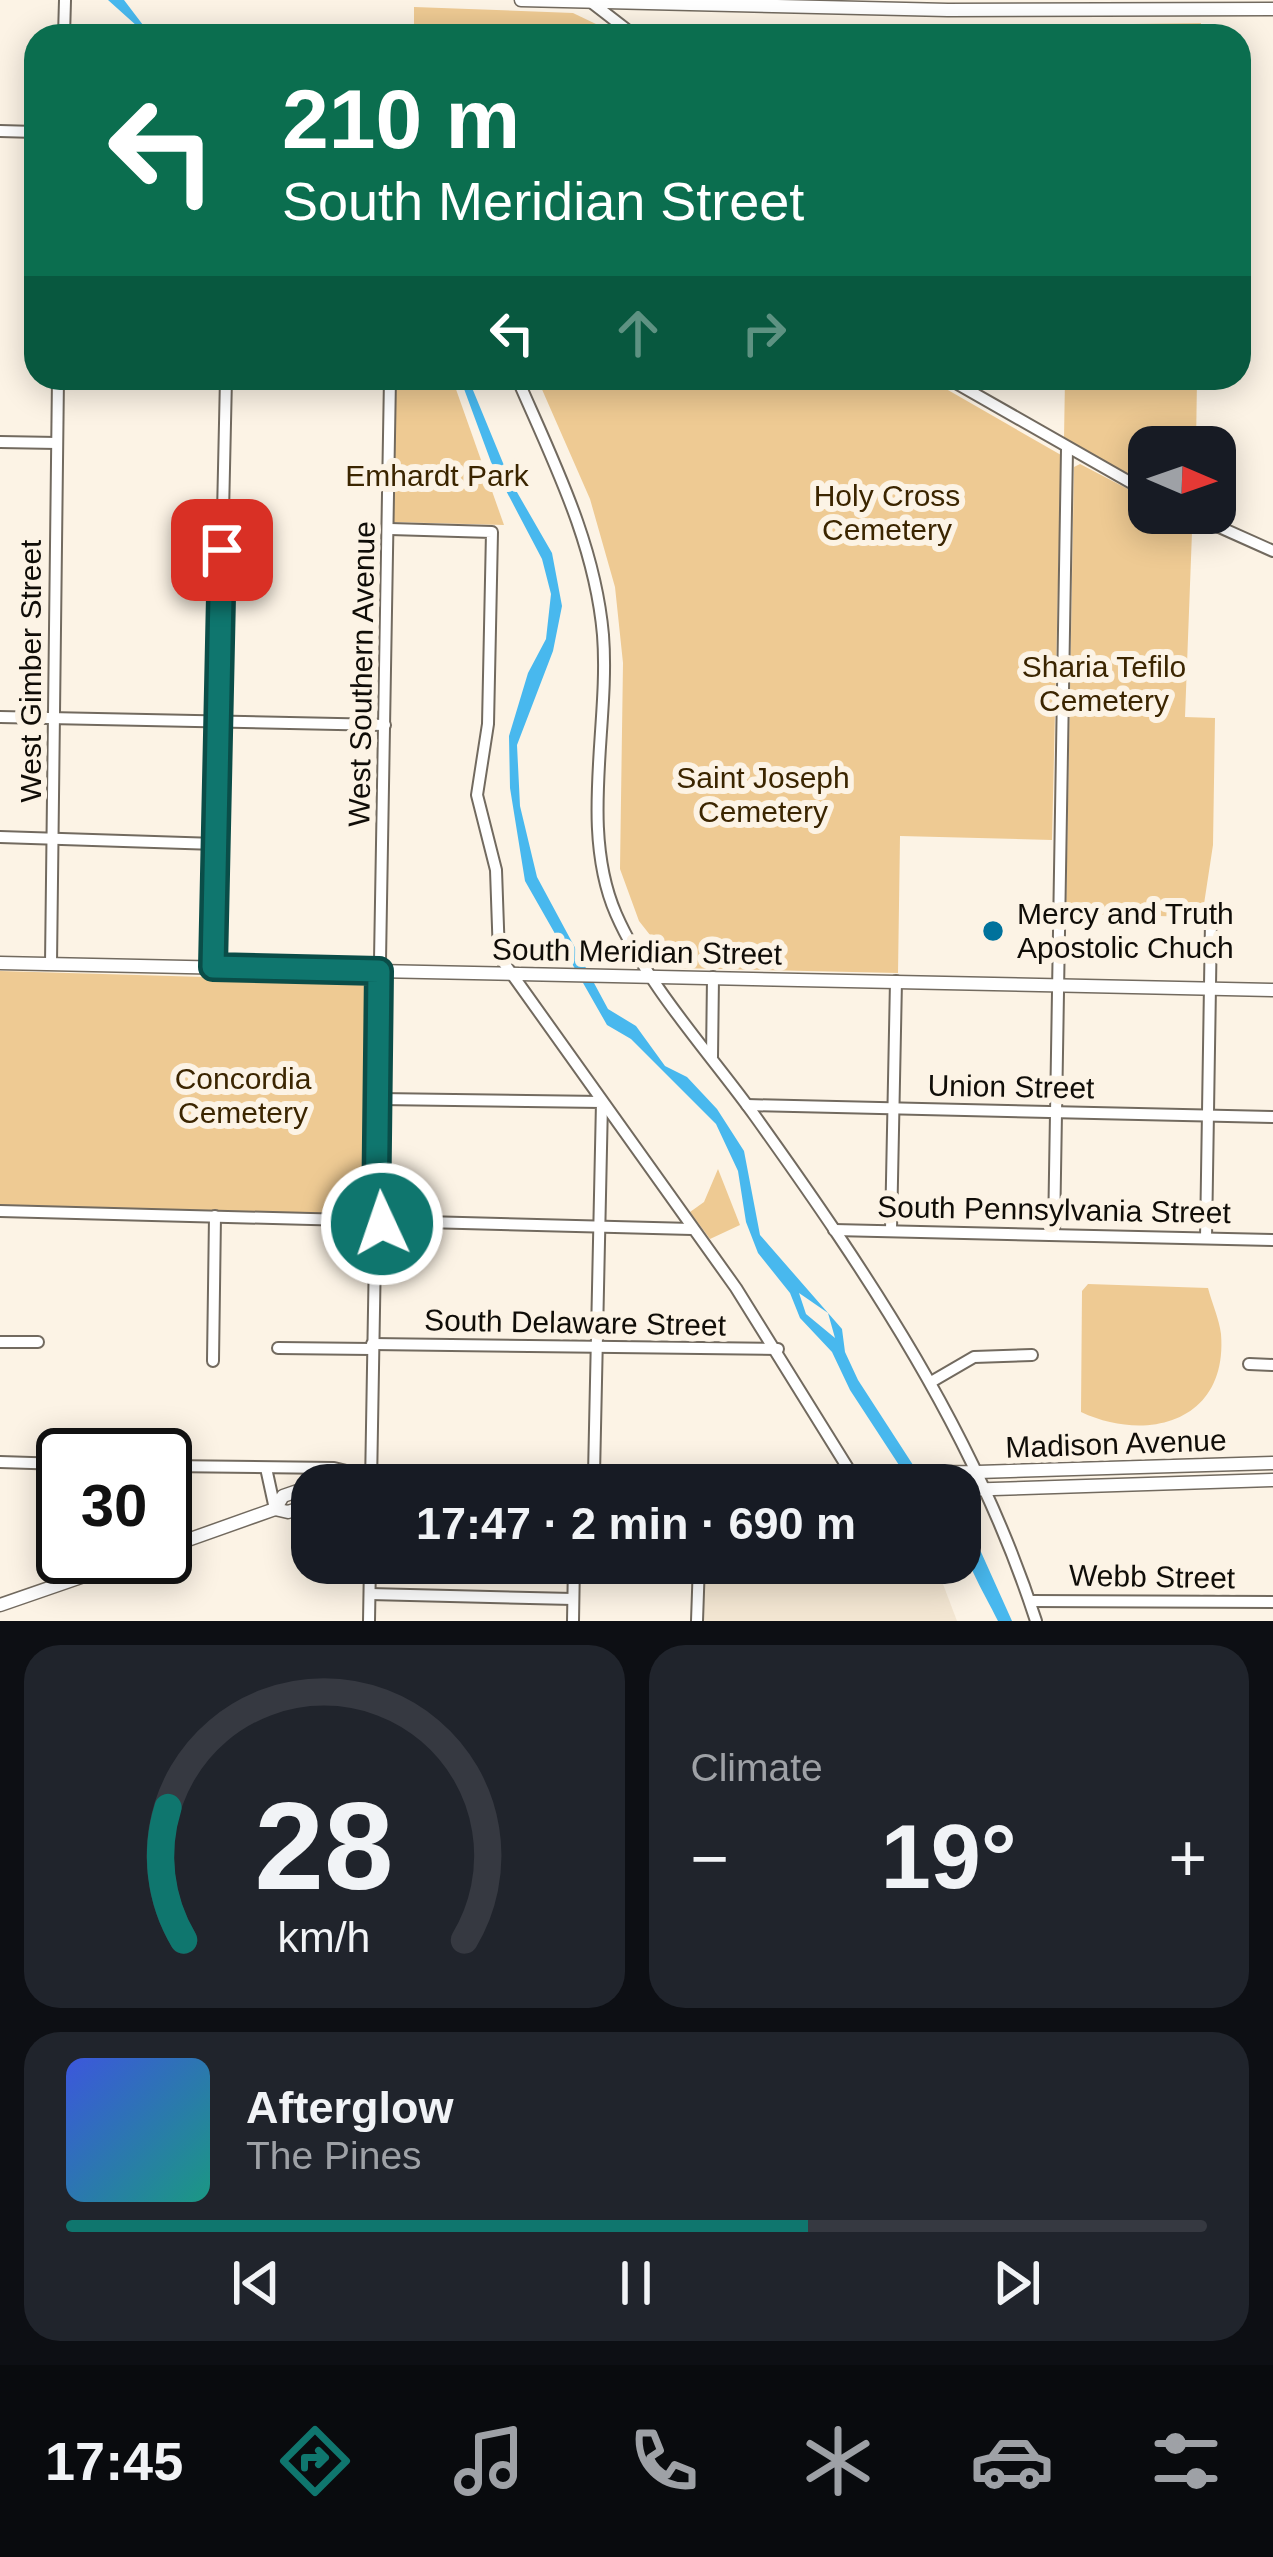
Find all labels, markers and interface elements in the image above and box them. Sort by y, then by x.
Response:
icon: left [84,72,240,228]
text: 210 m [282,72,520,166]
text: South Meridian Street [282,171,804,231]
icon: left [479,300,545,366]
icon: ahead [605,300,671,366]
icon: right [731,300,797,366]
north arrow [1128,426,1236,534]
map controls [1128,426,1236,534]
park label: Emhardt Park [345,459,530,492]
park label: Holy Cross Cemetery [814,479,960,546]
pin [171,499,273,601]
icon: arrive [189,517,255,583]
street label: West Southern Avenue [342,521,381,827]
street label: West Gimber Street [14,539,47,802]
park label: Sharia Tefilo Cemetery [1022,650,1186,717]
park label: Saint Joseph Cemetery [676,761,850,828]
place label: Mercy and Truth Apostolic Chuch [1017,897,1234,964]
marker: Mercy and Truth Apostolic Chuch [980,918,1006,944]
street label: South Meridian Street [492,932,783,971]
park label: Concordia Cemetery [175,1062,312,1129]
street label: Union Street [927,1069,1095,1104]
position arrow [319,1161,445,1287]
street label: South Pennsylvania Street [877,1190,1232,1229]
street label: South Delaware Street [424,1303,727,1342]
street label: Madison Avenue [1005,1423,1227,1464]
speed limit sign: 30 [36,1428,192,1584]
text: 17:47 · 2 min · 690 m [416,1498,856,1549]
street label: Webb Street [1069,1559,1236,1594]
text: Climate [691,1746,823,1789]
text: 28 [255,1776,394,1915]
text: 19° [881,1807,1017,1907]
text: − [691,1821,729,1895]
text: + [1168,1821,1207,1895]
text: km/h [278,1912,371,1960]
text: Afterglow [246,2082,454,2133]
text: The Pines [246,2134,422,2177]
icon: previous [223,2250,289,2316]
icon: pause [603,2250,669,2316]
icon: next [984,2250,1050,2316]
icon: directions [273,2419,357,2503]
icon: music [447,2419,531,2503]
icon: phone [622,2419,706,2503]
icon: climate [796,2419,880,2503]
icon: car [970,2419,1054,2503]
icon: filters [1144,2419,1228,2503]
text: 17:45 [45,2431,183,2491]

